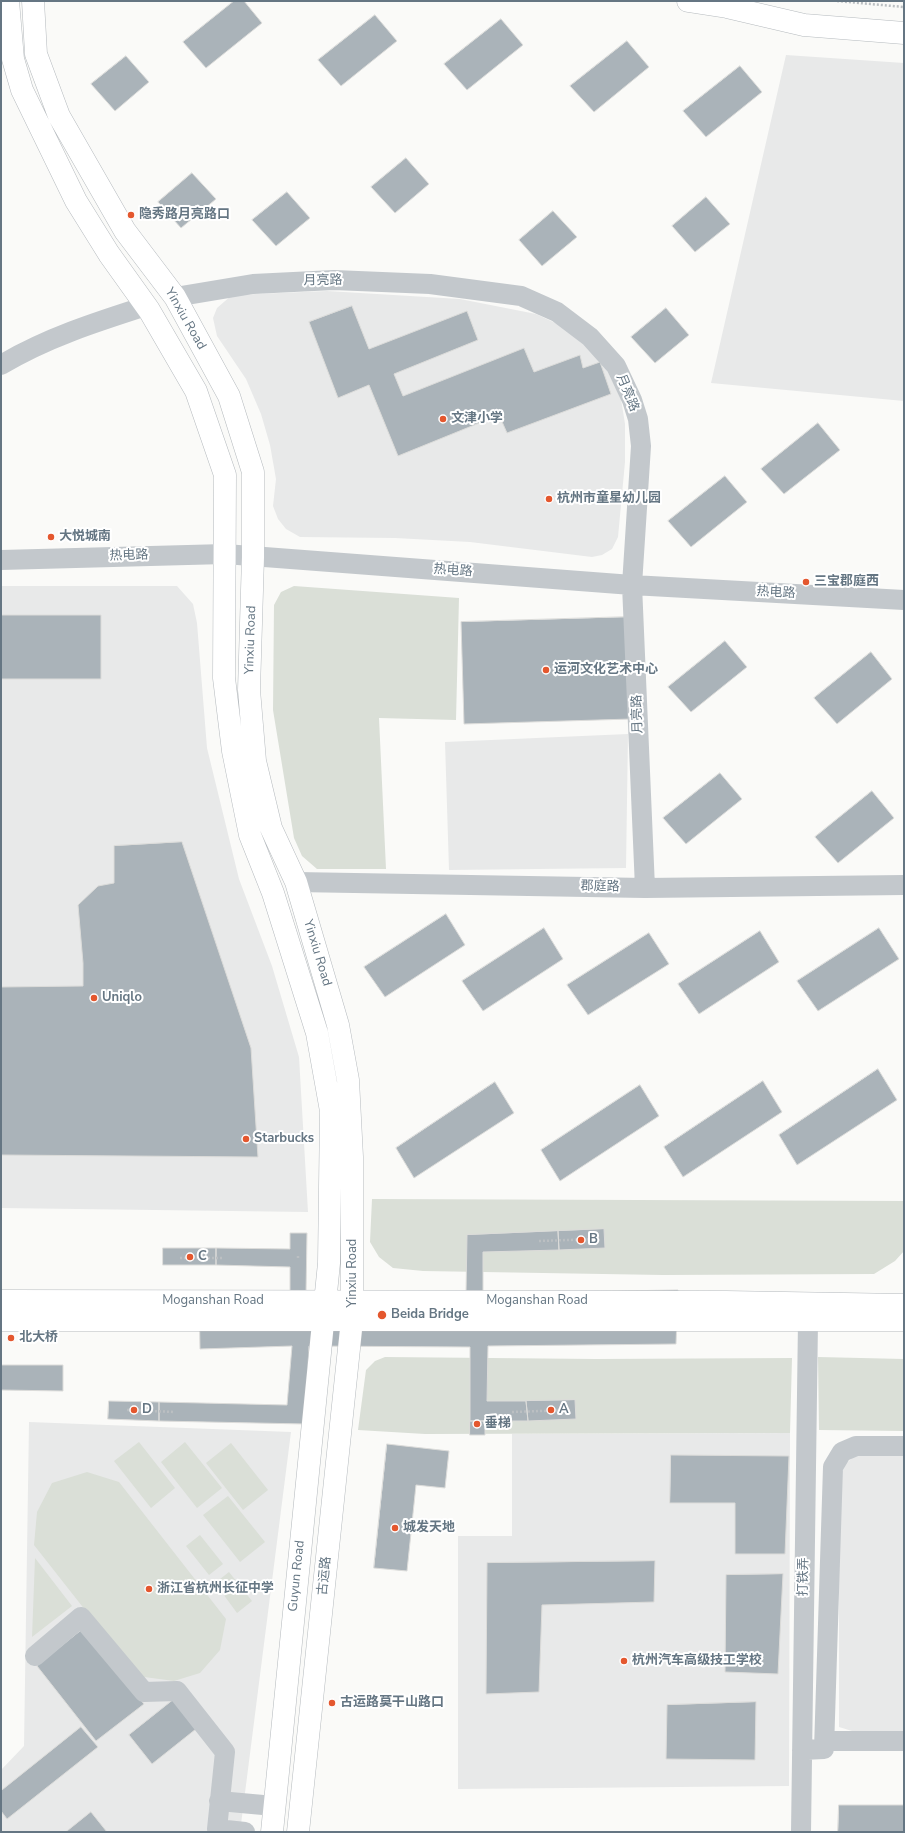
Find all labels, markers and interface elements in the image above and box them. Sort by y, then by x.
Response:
place label: 隐秀路月亮路口 [139,207,230,223]
marker: 隐秀路月亮路口 [126,210,136,220]
street label: 月亮路 [303,273,343,289]
street label: Yinxiu Road [161,285,209,353]
street label: 月亮路 [612,372,642,414]
place label: 文津小学 [451,411,503,427]
marker: 文津小学 [438,414,448,424]
place label: 杭州市童星幼儿园 [557,491,661,507]
marker: 杭州市童星幼儿园 [544,494,554,504]
place label: 大悦城南 [59,529,111,545]
marker: 大悦城南 [46,532,56,542]
street label: 热电路 [109,548,149,564]
street label: 热电路 [433,562,473,580]
place label: 三宝郡庭西 [814,574,879,590]
marker: 三宝郡庭西 [801,577,811,587]
street label: 热电路 [756,584,796,602]
street label: Yinxiu Road [242,605,260,675]
place label: 运河文化艺术中心 [554,662,658,678]
marker: 运河文化艺术中心 [541,665,551,675]
street label: 月亮路 [630,694,646,734]
street label: 郡庭路 [580,879,620,895]
street label: Yinxiu Road [299,918,335,988]
place label: Uniqlo [102,990,142,1006]
marker: Uniqlo [89,993,99,1003]
place label: Starbucks [254,1131,314,1147]
marker: Starbucks [241,1134,251,1144]
place label: B [589,1232,598,1248]
marker: B [576,1235,586,1245]
street label: Yinxiu Road [345,1239,361,1307]
place label: C [198,1249,207,1265]
marker: C [185,1252,195,1262]
street label: Moganshan Road [162,1293,264,1309]
street label: Moganshan Road [486,1293,588,1309]
place label: Beida Bridge [391,1307,469,1323]
marker: Beida Bridge [376,1309,388,1321]
place label: 北大桥 [19,1330,58,1346]
marker: 北大桥 [6,1333,16,1343]
place label: D [142,1402,152,1418]
place label: A [559,1402,569,1418]
marker: D [129,1405,139,1415]
marker: A [546,1405,556,1415]
place label: 垂梯 [485,1416,511,1432]
marker: 垂梯 [472,1419,482,1429]
place label: 城发天地 [403,1520,455,1536]
marker: 城发天地 [390,1523,400,1533]
street label: Guyun Road [285,1540,309,1612]
street label: 古运路 [315,1556,335,1596]
street label: 打铁弄 [796,1557,812,1597]
place label: 浙江省杭州长征中学 [157,1581,274,1597]
marker: 浙江省杭州长征中学 [144,1584,154,1594]
place label: 杭州汽车高级技工学校 [632,1653,762,1669]
marker: 杭州汽车高级技工学校 [619,1656,629,1666]
place label: 古运路莫干山路口 [340,1695,444,1711]
marker: 古运路莫干山路口 [327,1698,337,1708]

